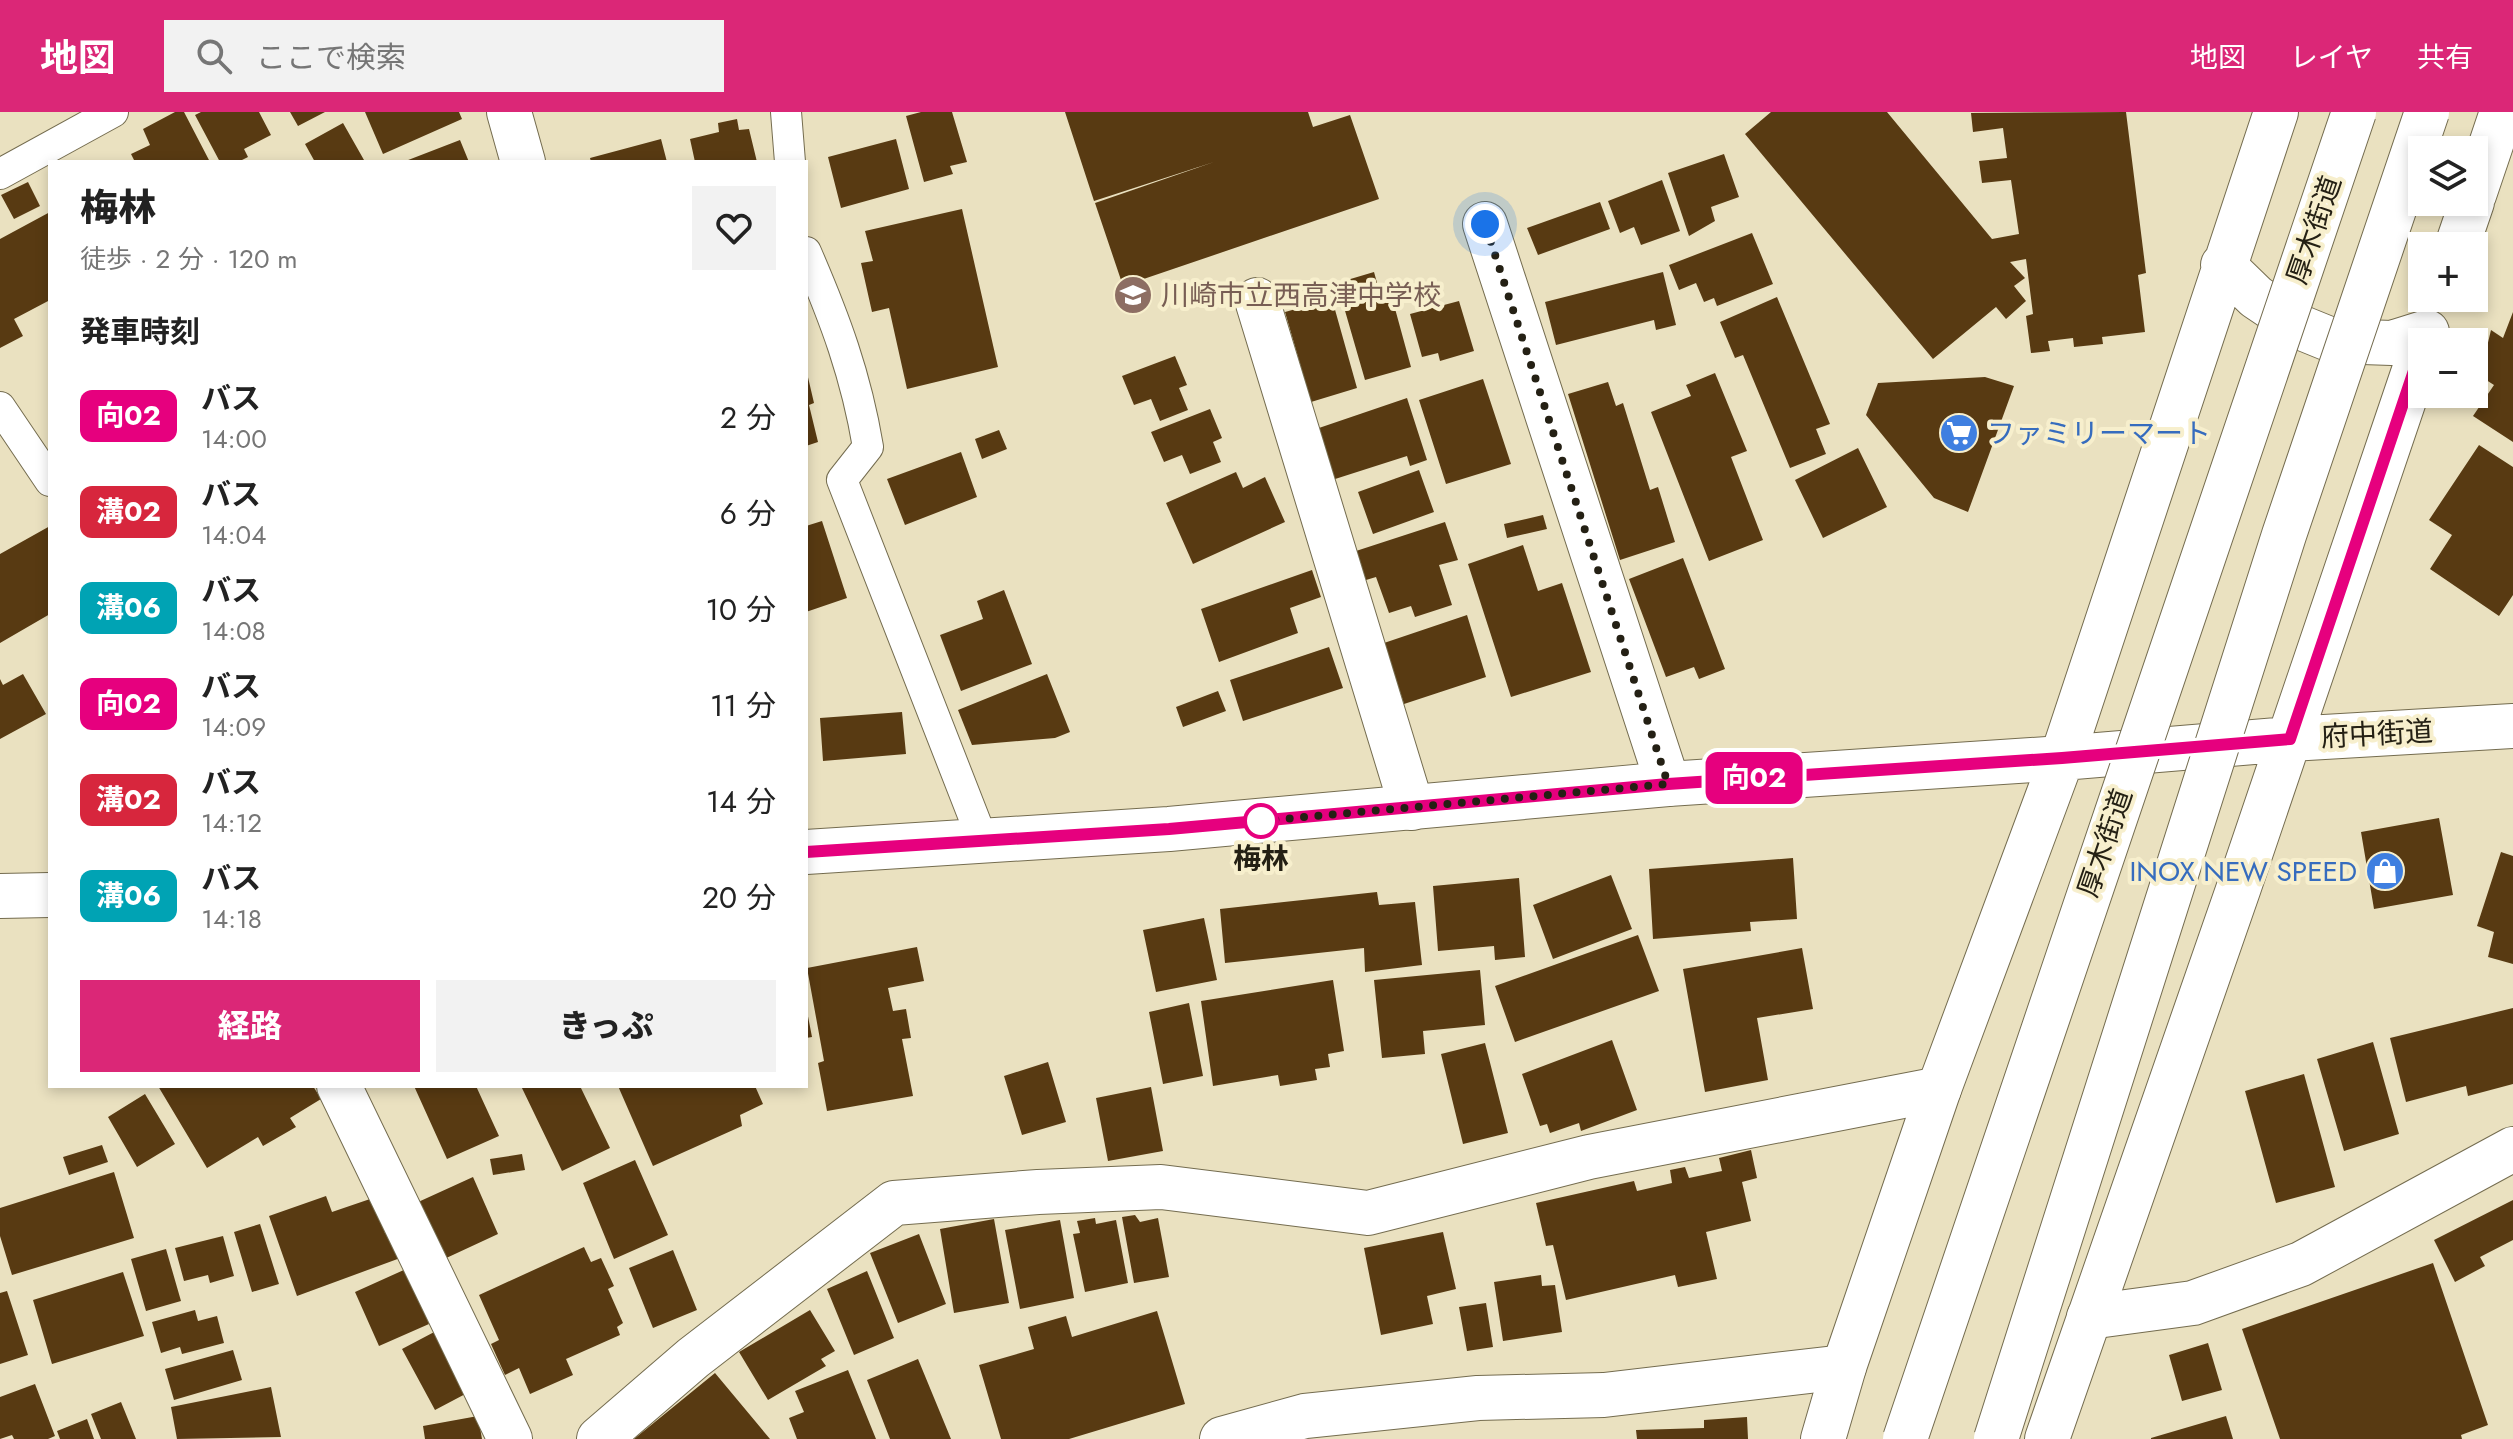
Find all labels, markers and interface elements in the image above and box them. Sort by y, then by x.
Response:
search box [164,20,724,92]
text: 地図 [40,30,116,85]
icon: search [192,34,236,78]
text: ここで検索 [256,36,406,79]
text: 地図 [2190,37,2246,78]
text: レイヤ [2290,37,2373,78]
text: 共有 [2417,37,2473,78]
map controls [2408,136,2488,408]
button: layers [2408,136,2488,216]
street label: 厚木街道 [2276,170,2352,290]
text: 梅林 [80,180,156,235]
button: heart [692,186,776,270]
your location [1465,204,1505,244]
button: + [2408,232,2488,312]
text: 徒歩 · 2 分 · 120 m [80,240,298,278]
school or university icon: 川崎市立西高津中学校 [1112,274,1154,316]
place label: 川崎市立西高津中学校 [1161,275,1441,316]
text: 発車時刻 [80,310,200,353]
button: − [2408,328,2488,408]
text: バス [201,377,261,420]
text: 向02 [96,395,161,436]
text: 2 分 [720,396,776,439]
supermarket icon: ファミリーマート [1938,412,1980,454]
place label: ファミリーマート [1987,413,2211,454]
text: 14:00 [201,420,267,458]
text: バス [201,473,261,516]
text: 溝02 [96,491,161,532]
text: 6 分 [720,492,776,535]
text: 14:04 [201,516,266,554]
text: バス [201,569,261,612]
text: 溝06 [96,587,161,628]
text: 10 分 [706,588,776,631]
text: 14:08 [201,612,266,650]
text: バス [201,665,261,708]
text: 向02 [96,683,161,724]
text: 11 分 [710,684,776,727]
text: 14:09 [201,708,266,746]
street label: 府中街道 [2320,711,2434,757]
line badge: 向02 [1708,752,1800,804]
text: 向02 [1722,757,1786,798]
text: バス [201,761,261,804]
text: 溝02 [96,779,161,820]
text: 14 分 [706,780,776,823]
street label: 厚木街道 [2067,783,2143,903]
text: 14:12 [201,804,262,842]
marker: 梅林 [1244,804,1278,838]
place label: 梅林 [1233,838,1289,879]
shop icon: INOX NEW SPEED [2364,850,2406,892]
place label: INOX NEW SPEED [2129,851,2357,892]
text: バス [201,857,261,900]
text: 溝06 [96,875,161,916]
text: 20 分 [702,876,776,919]
text: 14:18 [201,900,262,938]
button: 経路 [80,980,420,1072]
button: きっぷ [436,980,776,1072]

